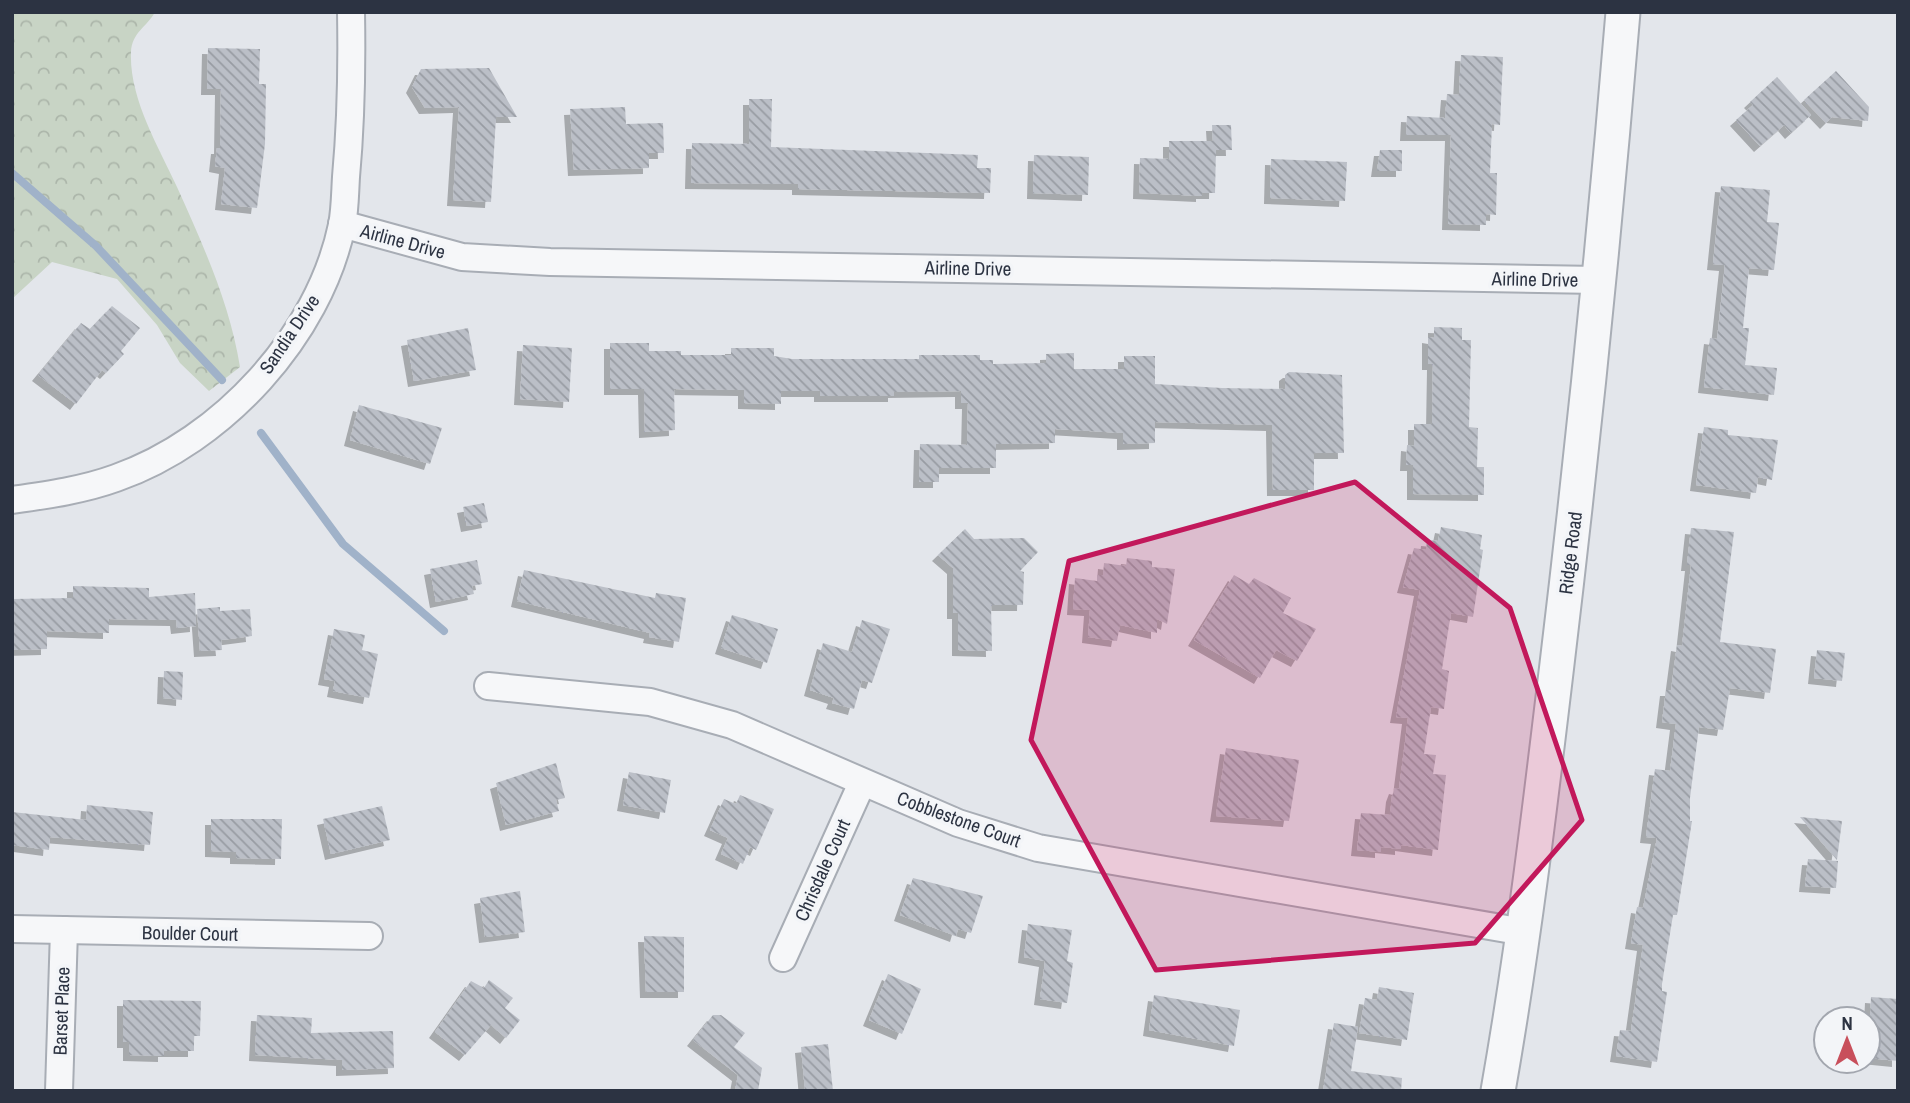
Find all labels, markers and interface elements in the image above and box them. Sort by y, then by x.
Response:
street label: Airline Drive [357,217,448,265]
street label: Airline Drive [923,254,1012,282]
street label: Airline Drive [1490,265,1579,293]
street label: Sandia Drive [253,289,325,379]
street label: Ridge Road [1552,510,1588,596]
street label: Cobblestone Court [894,785,1025,854]
street label: Chrisdale Court [788,814,856,925]
street label: Boulder Court [142,919,239,947]
street label: Barset Place [46,966,76,1056]
north arrow [1812,1005,1882,1075]
text: N [1841,1010,1853,1036]

